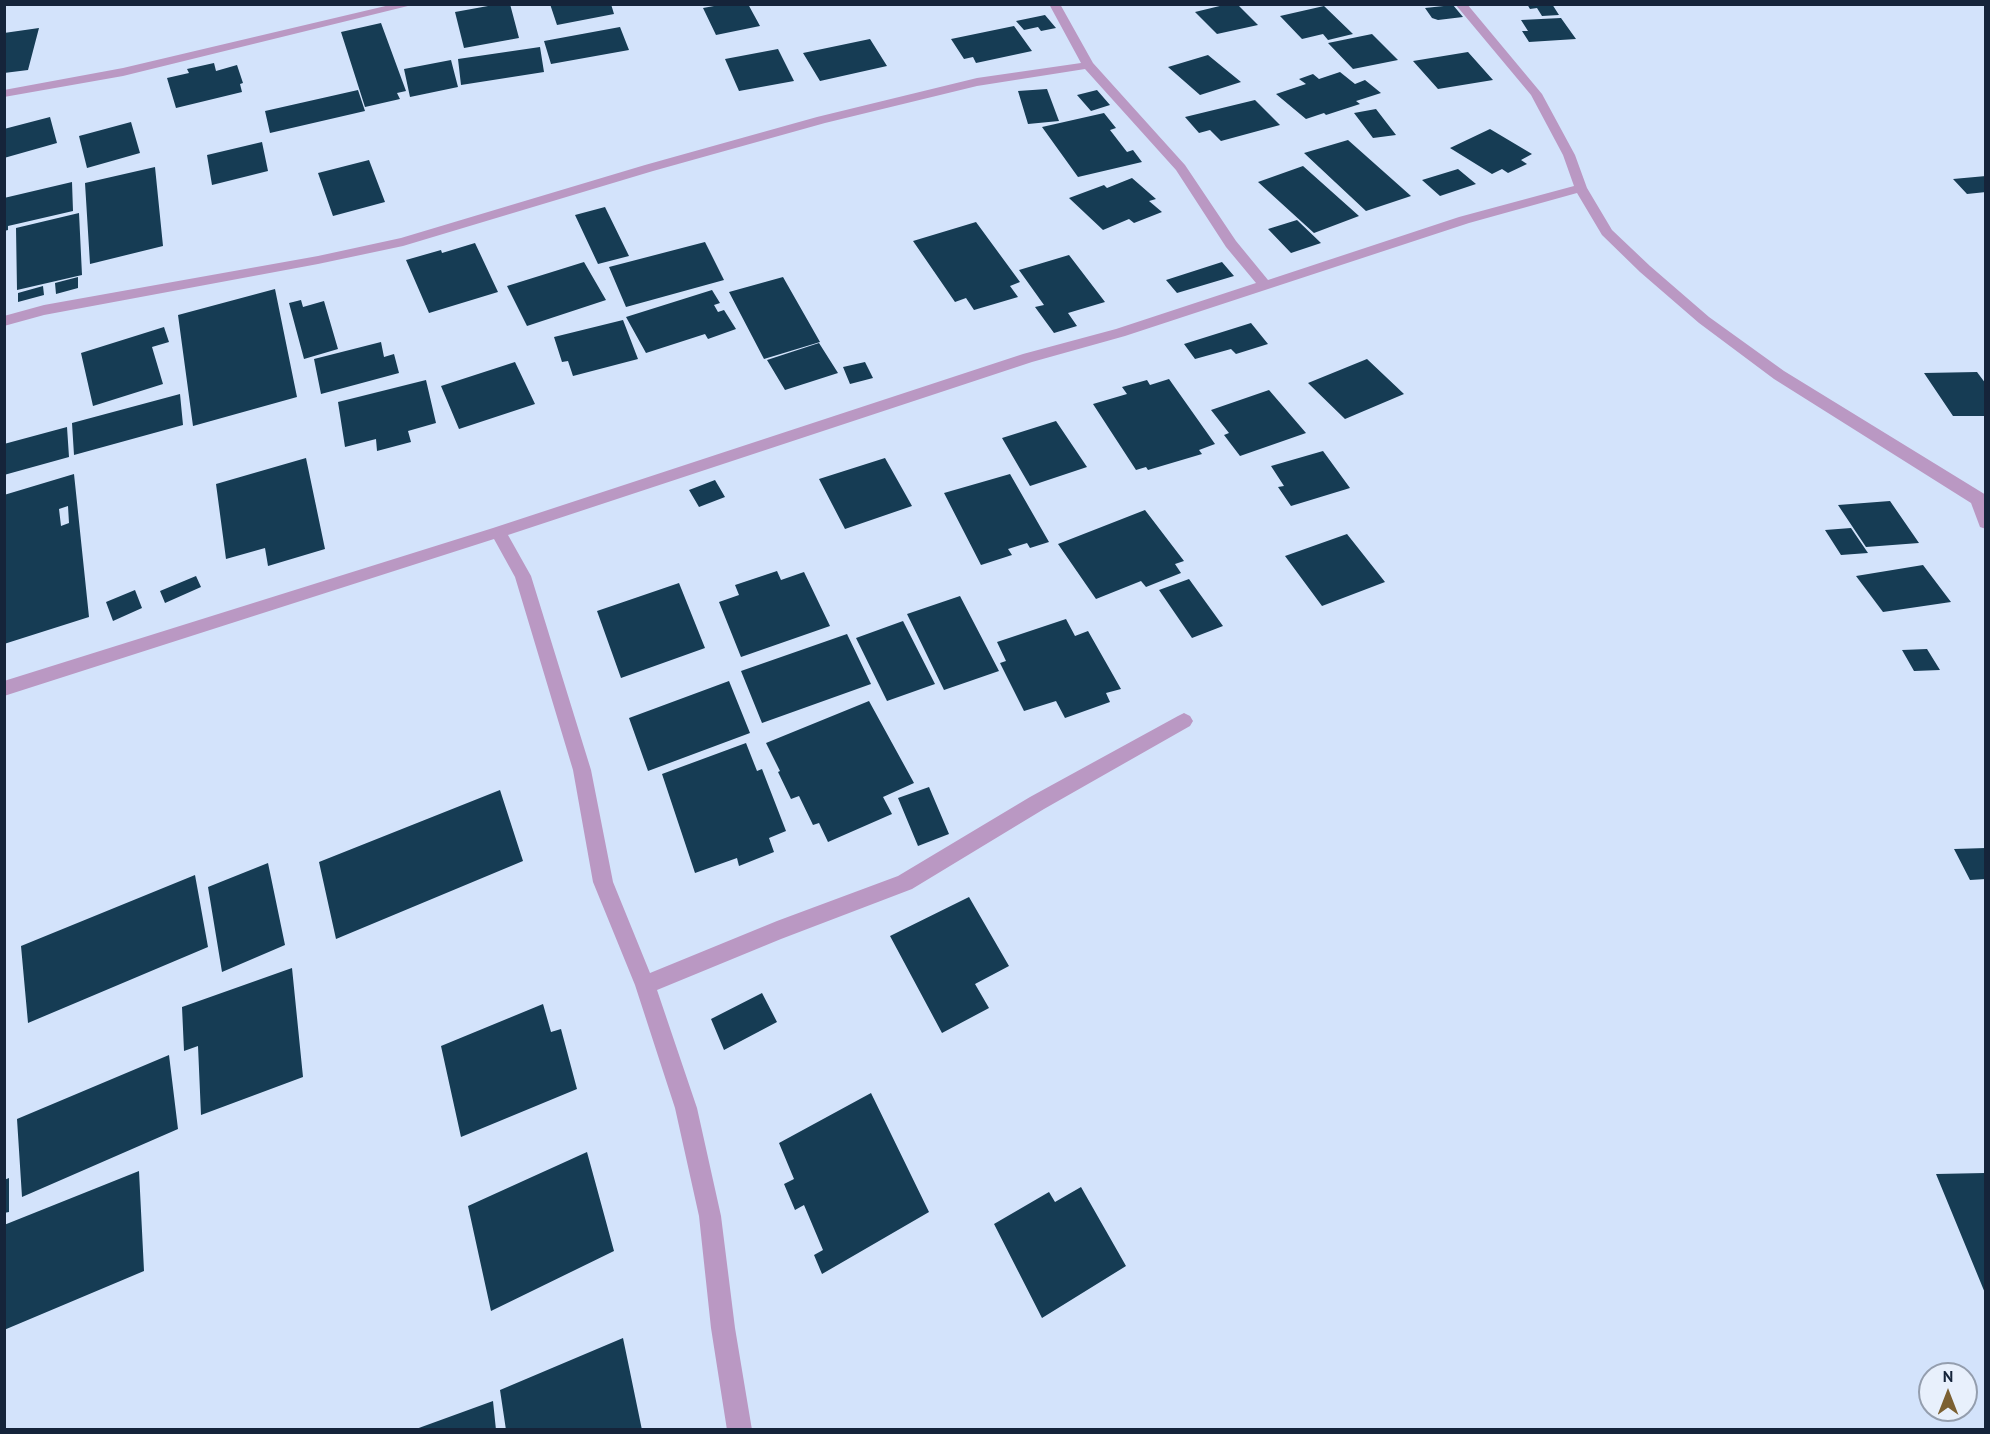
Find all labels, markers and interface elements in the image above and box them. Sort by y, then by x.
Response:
north arrow [1918,1362,1978,1422]
text: N [1943,1366,1953,1386]

